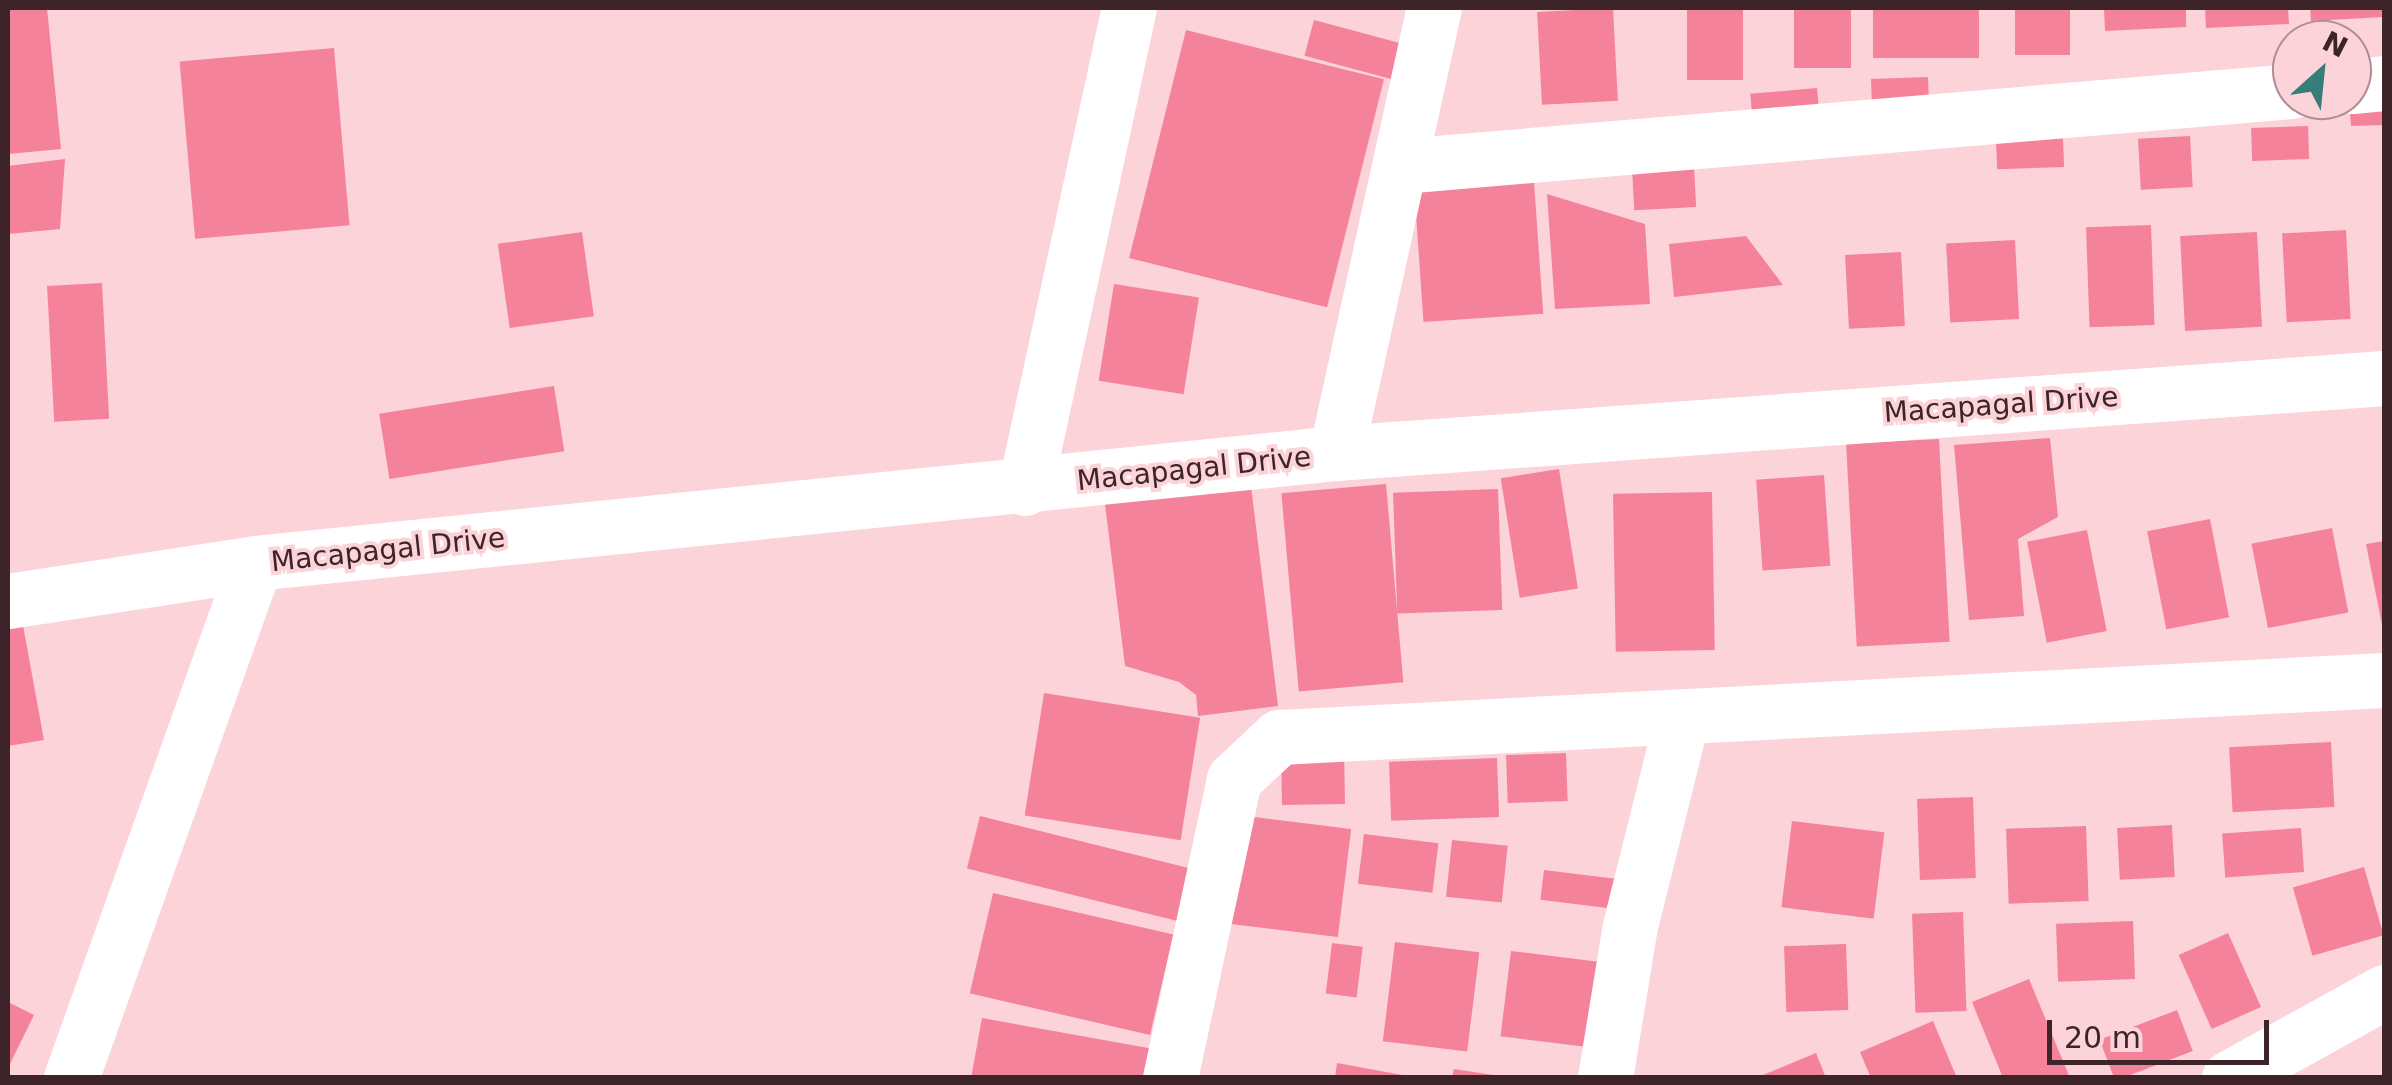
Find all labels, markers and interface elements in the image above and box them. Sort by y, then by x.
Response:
north arrow [2272,20,2372,120]
text: N [2317,25,2353,65]
street label: Macapagal Drive [1883,380,2119,430]
street label: Macapagal Drive [1075,440,1313,498]
street label: Macapagal Drive [269,521,507,579]
scale bar [2052,1000,2274,1062]
text: 20 m [2064,1020,2141,1055]

